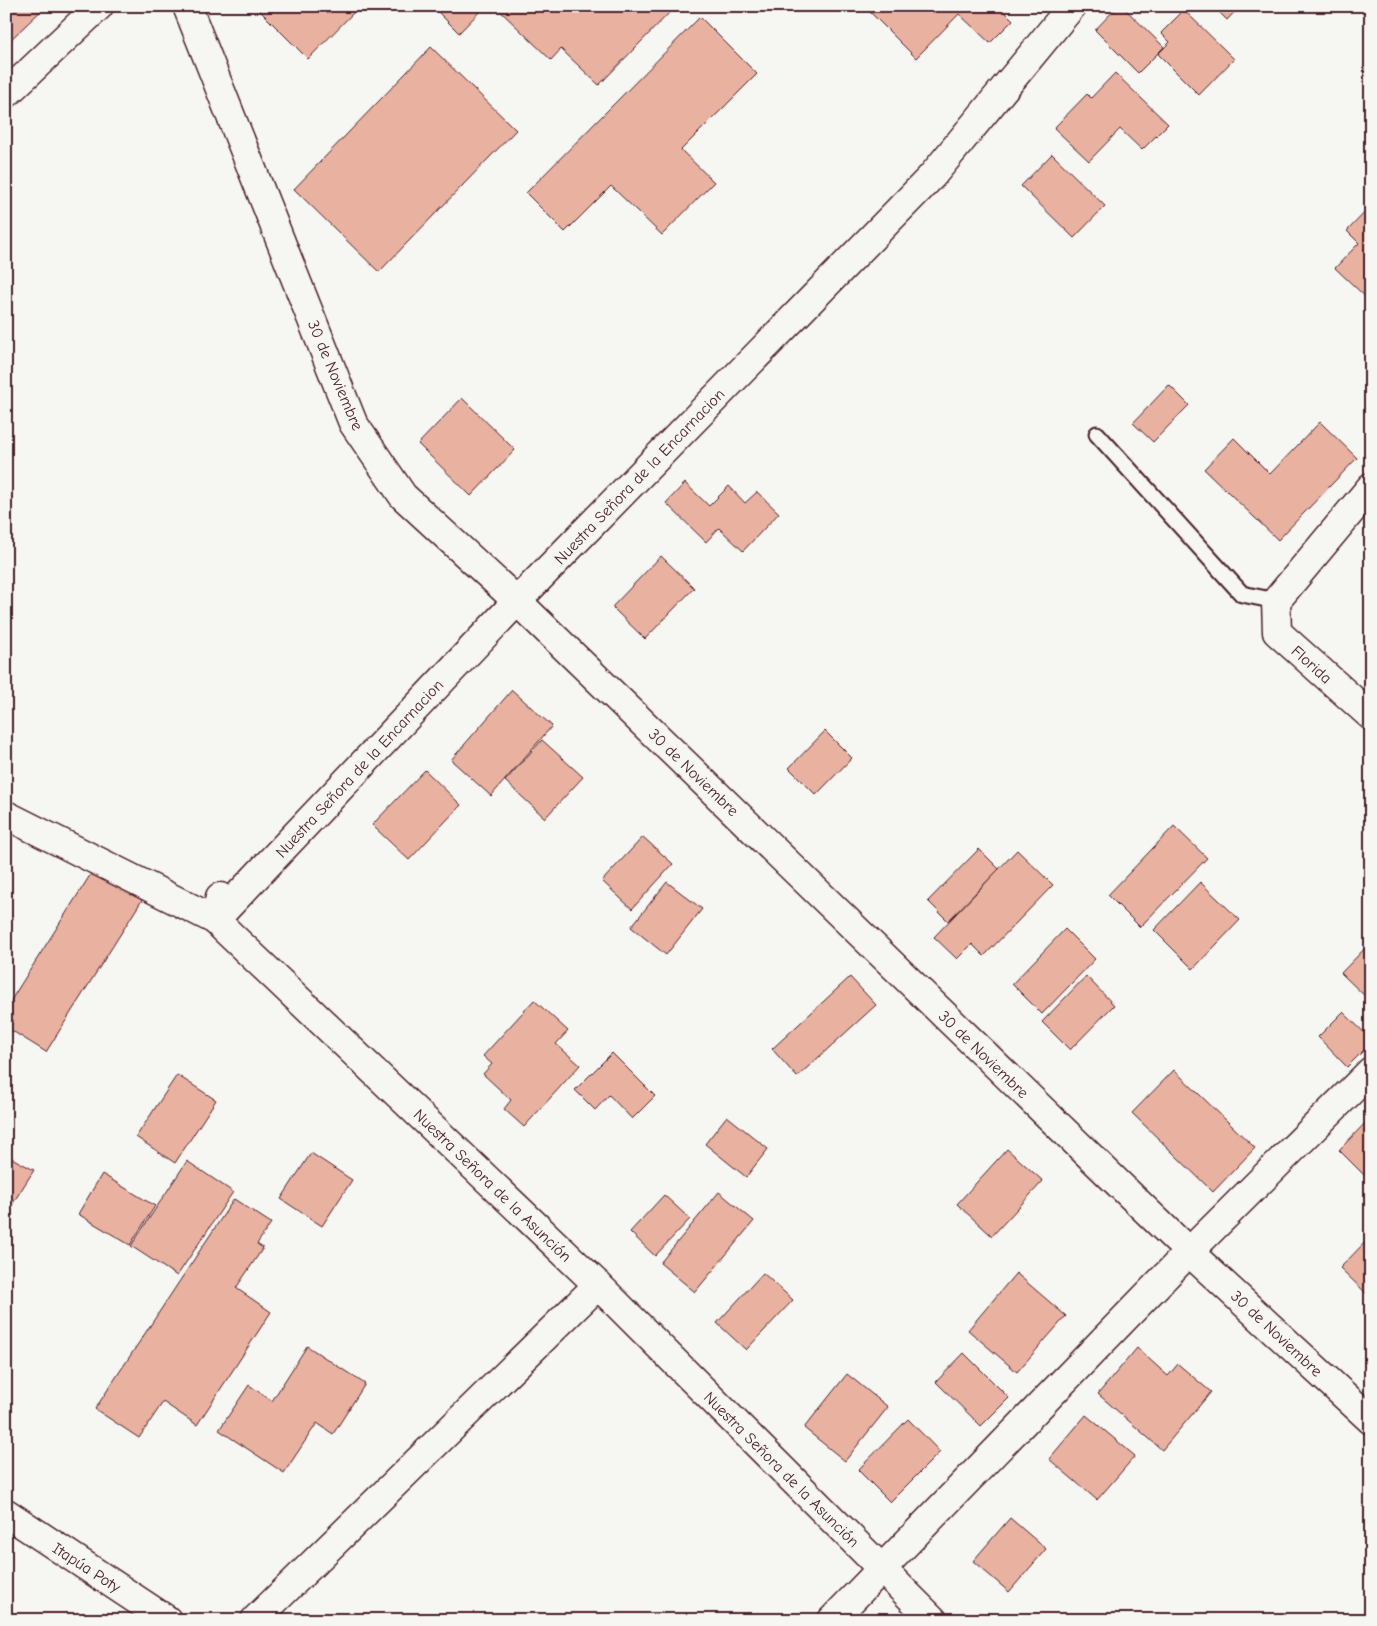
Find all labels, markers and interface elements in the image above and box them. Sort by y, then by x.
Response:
street label: 30 de Noviembre [304,318,366,433]
street label: Nuestra Señora de la Encarnacion [551,385,728,568]
street label: Florida [1288,642,1335,687]
street label: Nuestra Señora de la Encarnacion [272,676,447,861]
street label: 30 de Noviembre [645,725,742,820]
street label: 30 de Noviembre [935,1007,1032,1102]
street label: Nuestra Señora de la Asunción [410,1106,575,1266]
street label: 30 de Noviembre [1227,1287,1326,1381]
street label: Nuestra Señora de la Asunción [700,1388,863,1551]
street label: Itapúa Poty [49,1539,124,1597]

